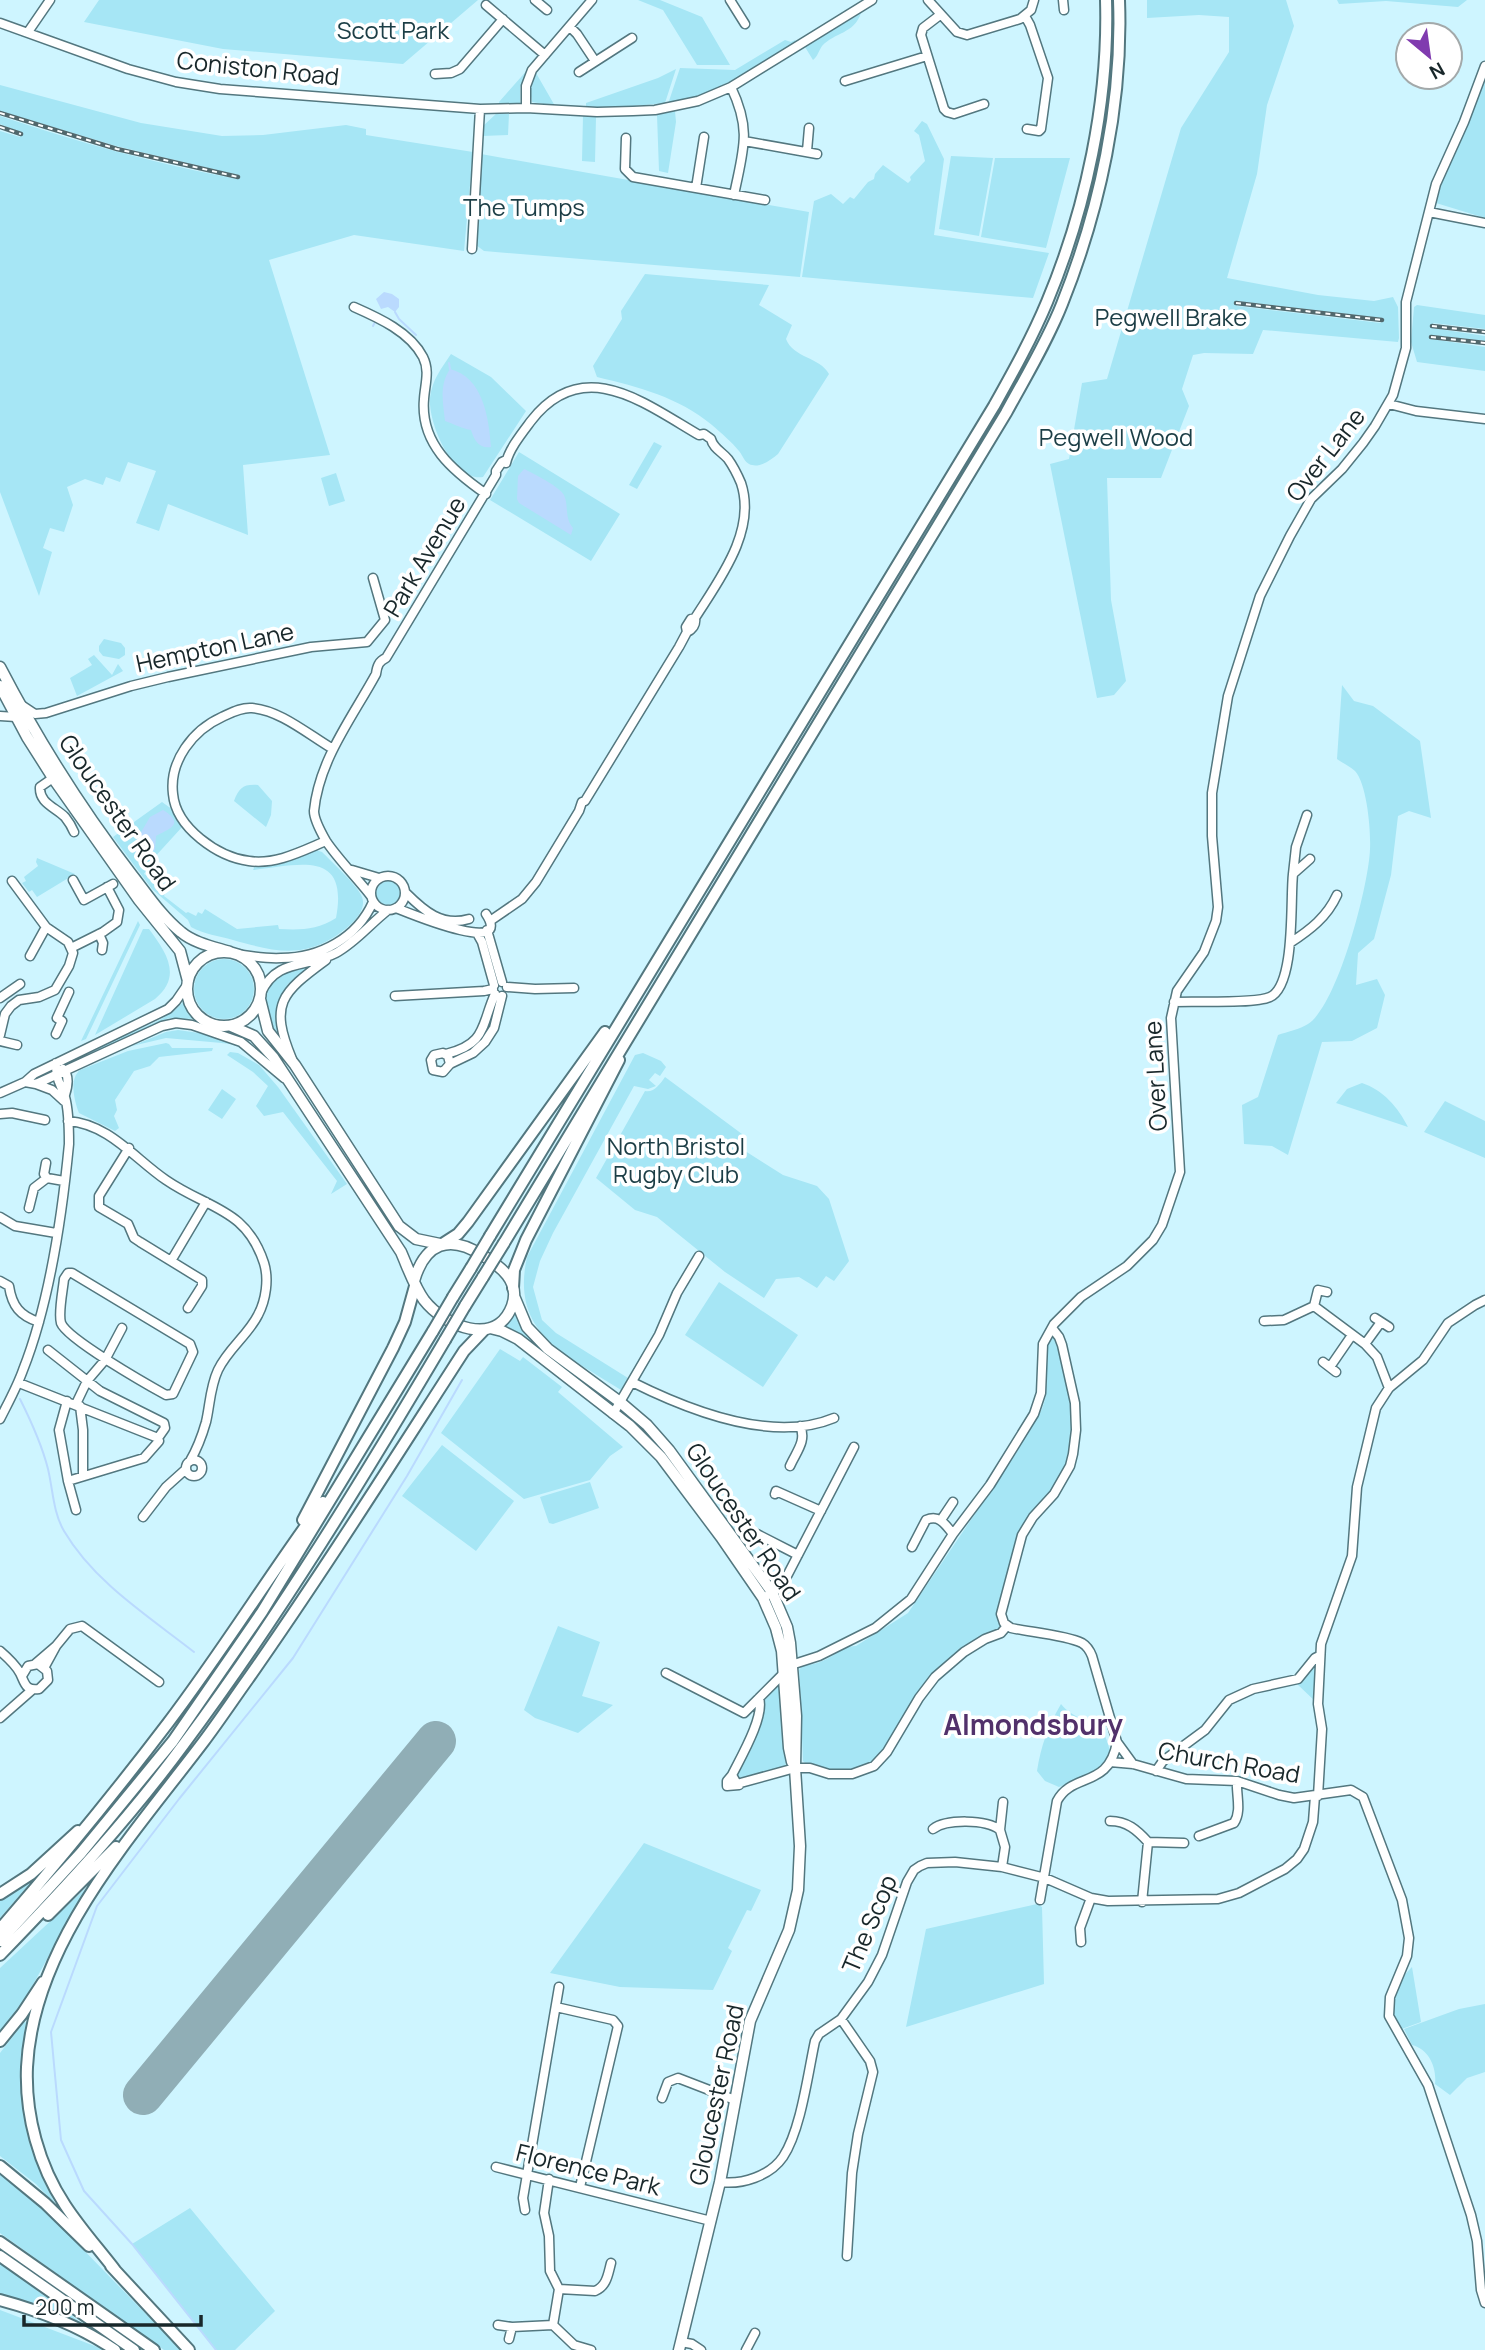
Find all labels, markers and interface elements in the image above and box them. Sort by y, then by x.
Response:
park label: Scott Park [337,13,450,46]
north arrow [1394,21,1464,91]
street label: Coniston Road [175,43,341,92]
text: N [1425,56,1450,86]
park label: The Tumps [463,190,585,223]
park label: Pegwell Brake [1095,300,1247,333]
street label: Over Lane [1278,400,1372,508]
park label: Pegwell Wood [1039,420,1193,453]
street label: Park Avenue [375,490,473,622]
street label: Hempton Lane [133,614,297,679]
street label: Gloucester Road [52,727,185,897]
street label: Over Lane [1135,1020,1174,1132]
park label: North Bristol Rugby Club [607,1129,745,1190]
street label: Gloucester Road [679,1436,809,1607]
district label: Almondsbury [943,1705,1123,1743]
street label: Church Road [1156,1733,1303,1790]
street label: The Scop [833,1869,904,1978]
street label: Gloucester Road [680,2001,751,2188]
street label: Florence Park [513,2135,665,2203]
scale bar [24,2284,201,2328]
text: 200 m [35,2293,95,2321]

